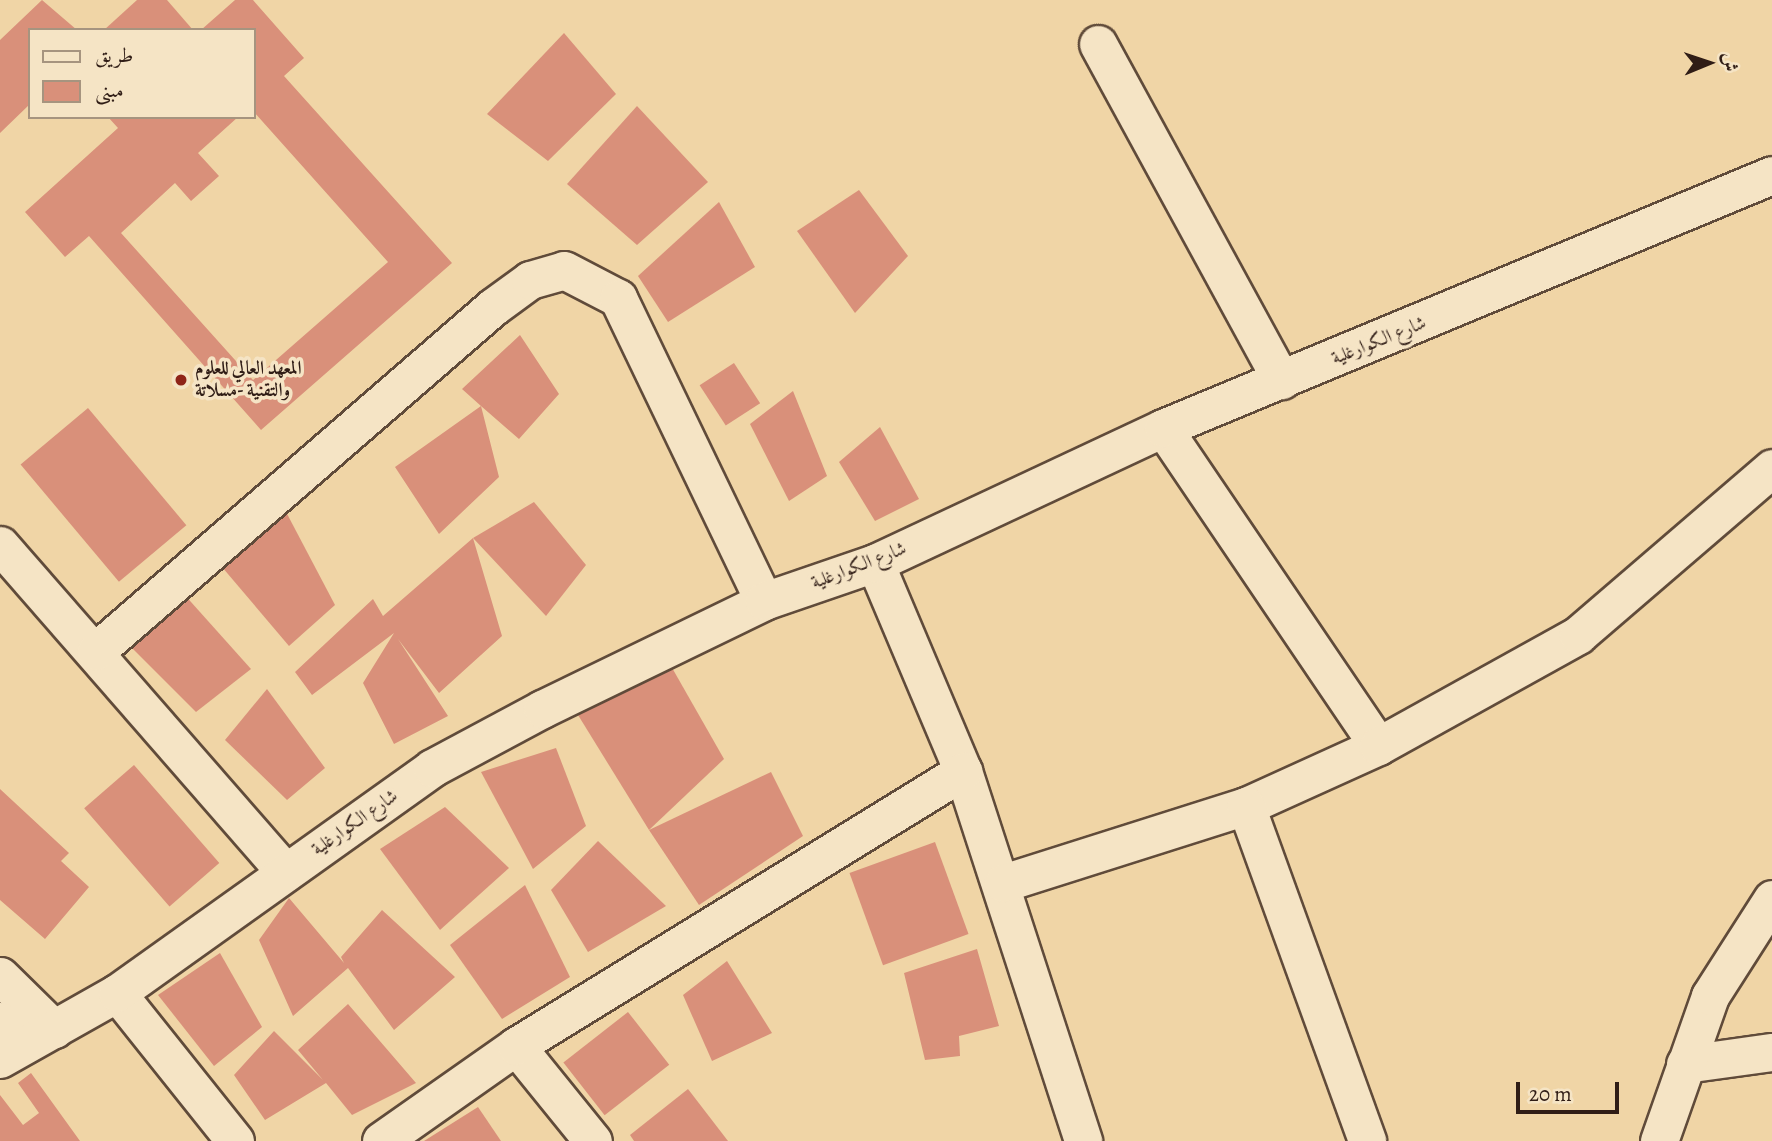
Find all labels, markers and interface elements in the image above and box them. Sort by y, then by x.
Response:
legend [28,28,256,119]
north arrow [1674,28,1744,98]
text: طريق [95,41,133,69]
text: ش [1717,52,1743,72]
text: مبنى [95,76,124,104]
street label: شارع الكوارغلية [1328,312,1430,370]
place label: المعهد العالي للعلوم والتقنية -مسلاتة [195,358,302,402]
marker: المعهد العالي للعلوم والتقنية -مسلاتة [173,372,189,388]
street label: شارع الكوارغلية [808,537,910,595]
street label: شارع الكوارغلية [307,785,403,861]
scale bar [1520,1068,1623,1112]
text: 20 m [1529,1080,1572,1108]

